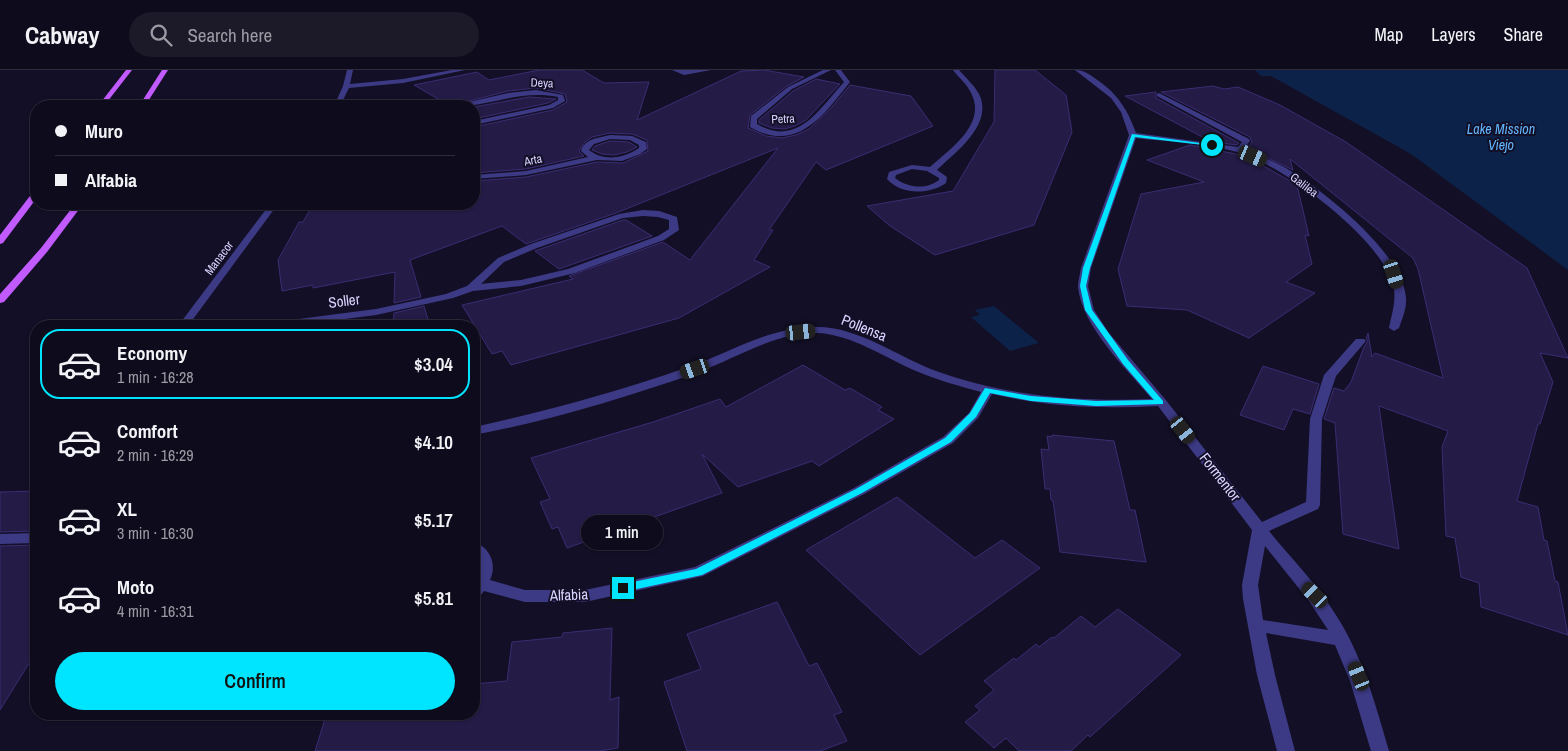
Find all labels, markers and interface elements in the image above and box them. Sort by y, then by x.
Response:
search box [129,12,479,57]
text: Cabway [25,19,99,51]
icon: search [147,21,175,49]
text: Search here [187,22,272,48]
text: Map [1375,22,1403,47]
text: Layers [1431,22,1476,47]
text: Share [1504,22,1543,47]
street label: Deya [530,75,554,91]
street label: Petra [771,110,796,128]
text: Muro [85,118,123,144]
water label: Lake Mission Viejo [1467,120,1535,154]
route start [1201,134,1223,156]
car [1236,143,1269,169]
street label: Arta [522,150,544,170]
text: Alfabia [85,167,137,193]
street label: Galilea [1287,169,1322,201]
street label: Manacor [201,237,237,278]
car [1382,257,1405,291]
street label: Soller [327,288,361,313]
street label: Pollensa [838,309,890,346]
car [785,323,816,341]
text: Economy [117,340,187,366]
icon: car [57,342,102,387]
text: $3.04 [414,351,453,377]
car [678,357,711,381]
text: 1 min · 16:28 [117,366,194,388]
car [1167,414,1198,446]
text: Comfort [117,418,178,444]
icon: car [57,420,102,465]
text: $4.10 [414,429,453,455]
text: 2 min · 16:29 [117,444,194,466]
street label: Formentor [1195,448,1246,505]
text: XL [117,496,137,522]
icon: car [57,498,102,543]
text: $5.17 [414,507,453,533]
callout: 1 min [582,516,664,550]
text: 1 min [605,521,639,543]
text: 3 min · 16:30 [117,522,194,544]
text: Moto [117,574,154,600]
icon: car [57,576,102,621]
route end [612,577,634,599]
car [1299,579,1330,611]
street label: Alfabia [548,583,589,606]
text: $5.81 [414,585,453,611]
text: 4 min · 16:31 [117,600,194,622]
button: Confirm [55,652,455,710]
car [1346,659,1371,693]

